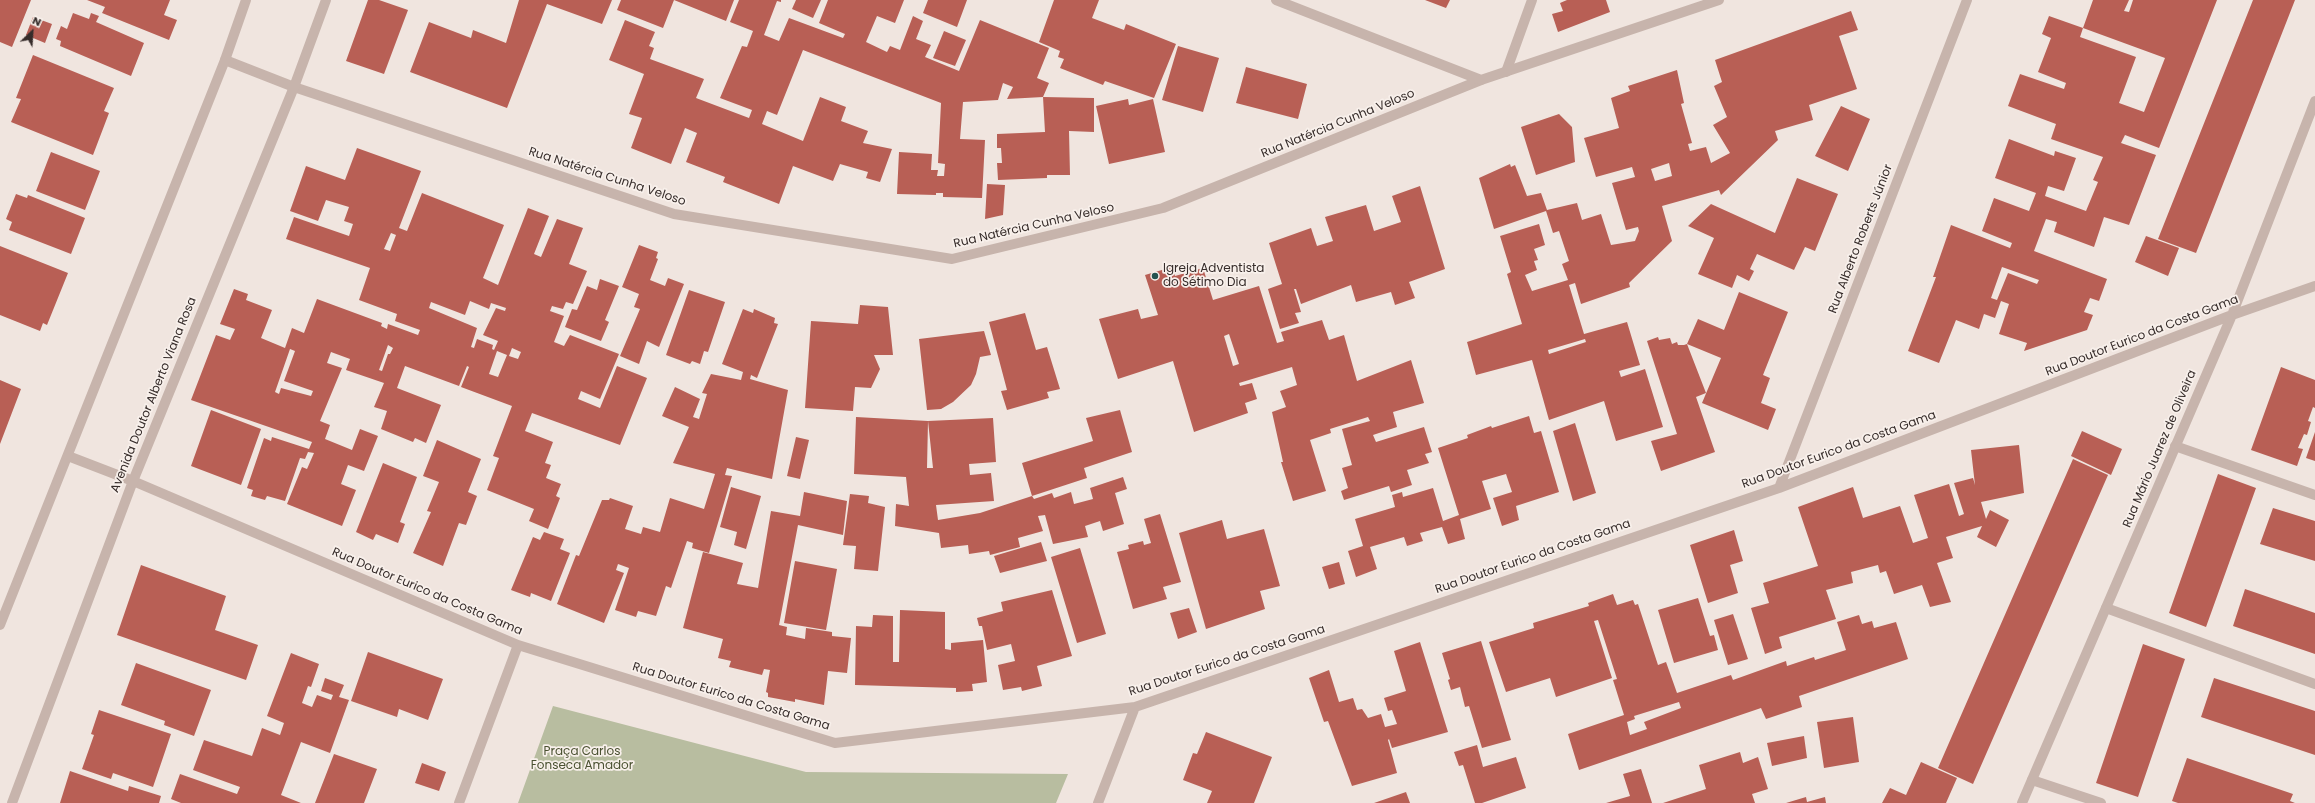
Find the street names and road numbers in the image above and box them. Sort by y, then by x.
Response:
street label: Rua Natércia Cunha Veloso [1259,87,1417,161]
street label: Rua Natércia Cunha Veloso [527,145,687,209]
street label: Rua Alberto Roberts Júnior [1826,163,1896,315]
street label: Rua Natércia Cunha Veloso [952,200,1116,252]
street label: Rua Doutor Eurico da Costa Gama [2043,292,2241,380]
street label: Avenida Doutor Alberto Viana Rosa [108,295,200,495]
street label: Rua Mário Juarez de Oliveira [2120,368,2200,530]
street label: Rua Doutor Eurico da Costa Gama [1740,408,1938,492]
street label: Rua Doutor Eurico da Costa Gama [1433,517,1633,597]
street label: Rua Doutor Eurico da Costa Gama [330,545,524,639]
street label: Rua Doutor Eurico da Costa Gama [1127,622,1327,700]
street label: Rua Doutor Eurico da Costa Gama [631,660,831,734]

